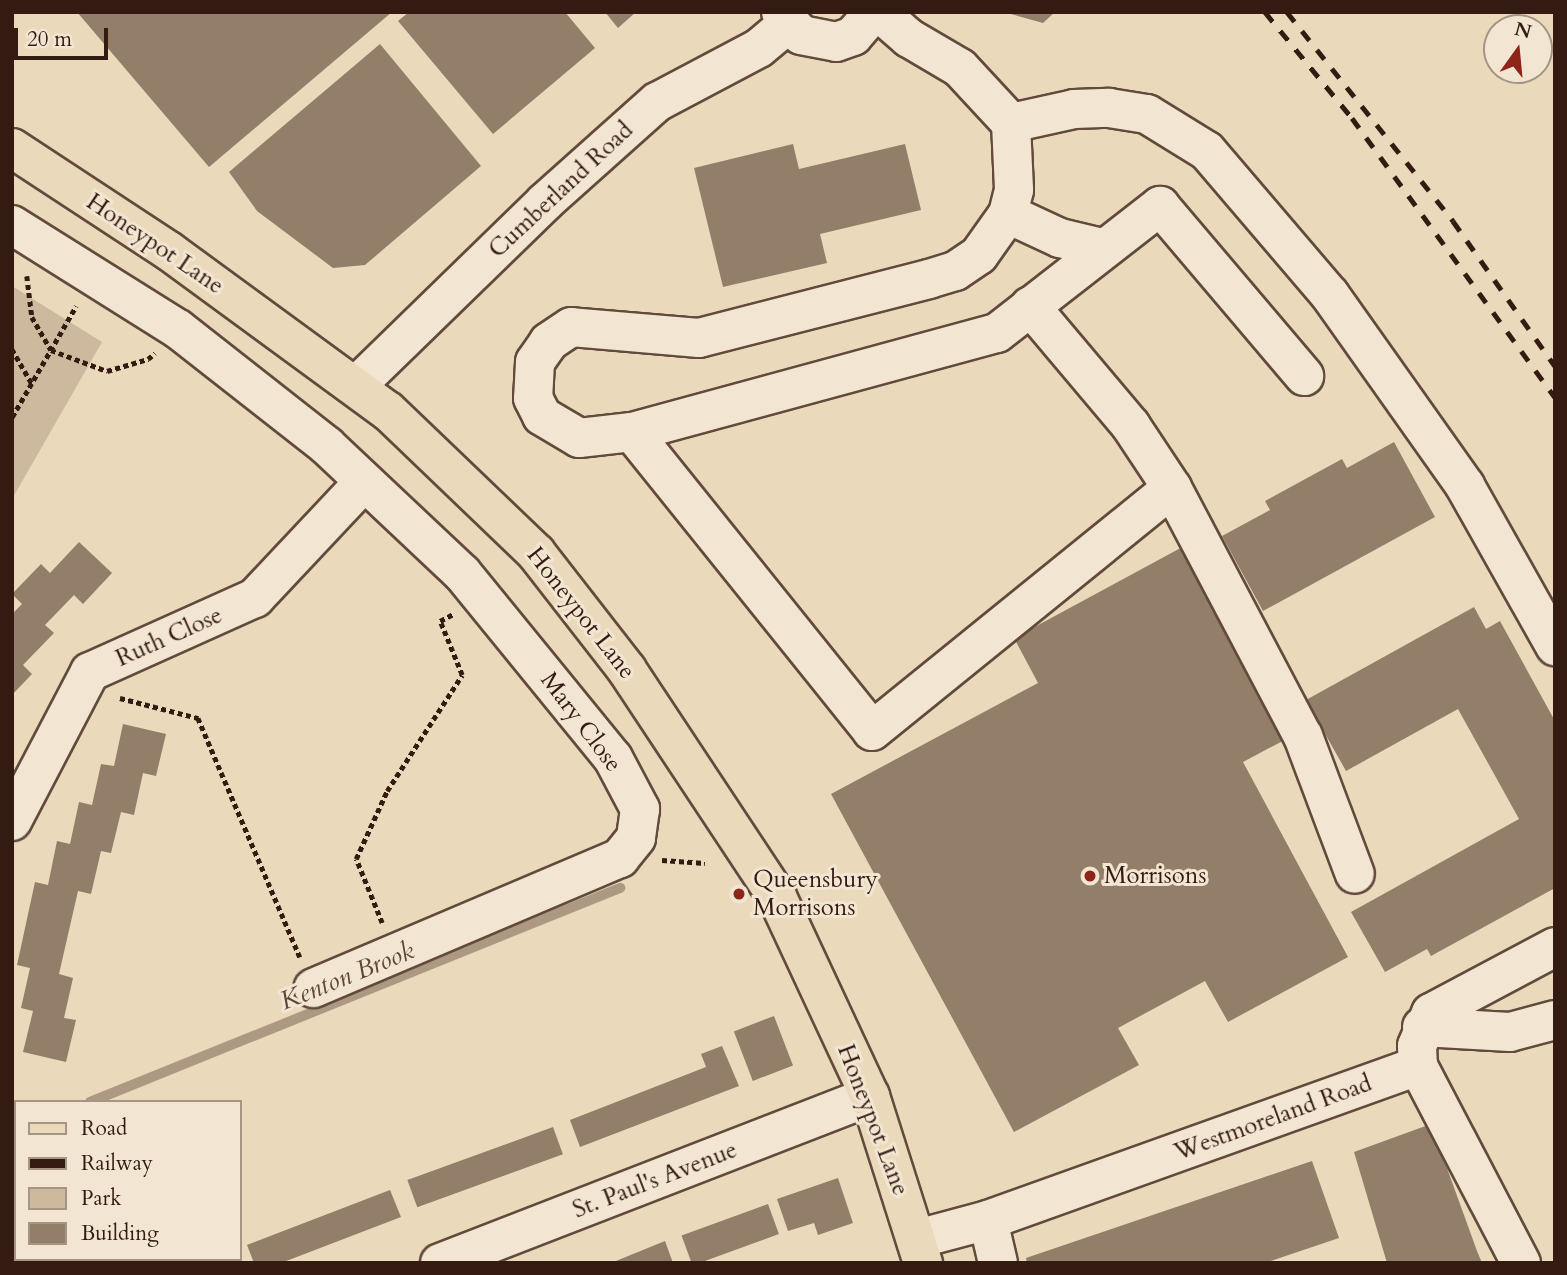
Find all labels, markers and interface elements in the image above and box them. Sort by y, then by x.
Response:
scale bar [18,14,112,58]
north arrow [1483,14,1553,84]
text: N [1512,16,1534,45]
text: 20 m [27,25,72,54]
street label: Cumberland Road [483,116,639,264]
street label: Honeypot Lane [81,187,229,301]
street label: Honeypot Lane [521,541,641,685]
street label: Ruth Close [111,601,227,673]
street label: Mary Close [534,667,628,777]
place label: Morrisons [1104,862,1207,890]
place label: Queensbury Morrisons [753,866,878,922]
marker: Morrisons [1082,868,1098,884]
marker: Queensbury Morrisons [731,886,747,902]
water label: Kenton Brook [275,935,419,1017]
street label: Honeypot Lane [831,1040,915,1200]
street label: Westmoreland Road [1170,1069,1376,1167]
legend [14,1100,242,1261]
text: Road [81,1114,127,1143]
street label: St. Paul's Avenue [569,1135,741,1225]
text: Railway [81,1149,153,1178]
text: Park [81,1184,121,1213]
text: Building [81,1219,159,1248]

